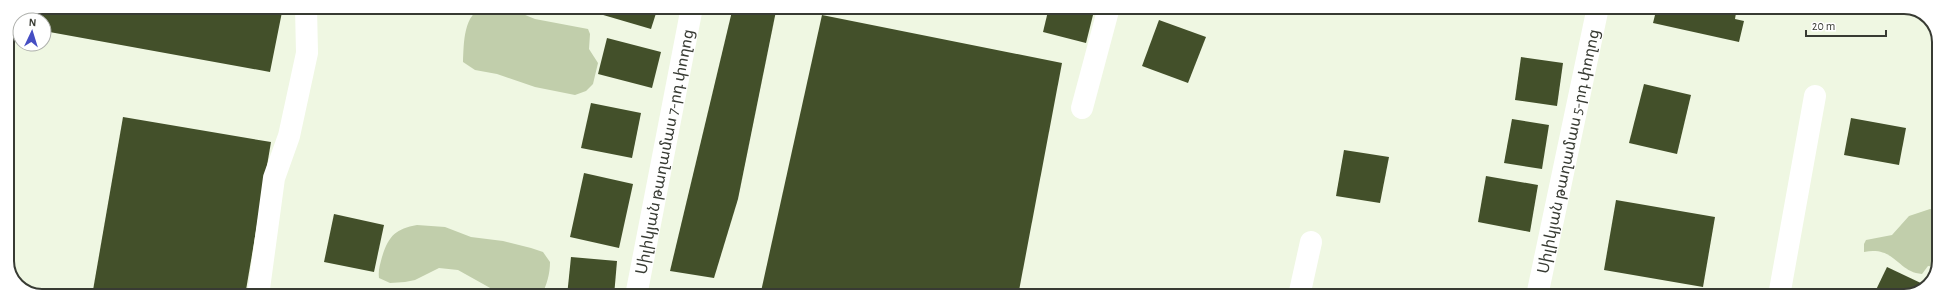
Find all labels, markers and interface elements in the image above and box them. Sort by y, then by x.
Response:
north arrow [12,12,52,52]
scale bar [1806,12,1886,38]
text: N [28,17,37,28]
text: 20 m [1812,20,1835,32]
street label: Սիլիկյան թաղամաս 7-րդ փողոց [633,28,698,276]
street label: Սիլիկյան թաղամաս 5-րդ փողոց [1535,28,1603,275]

